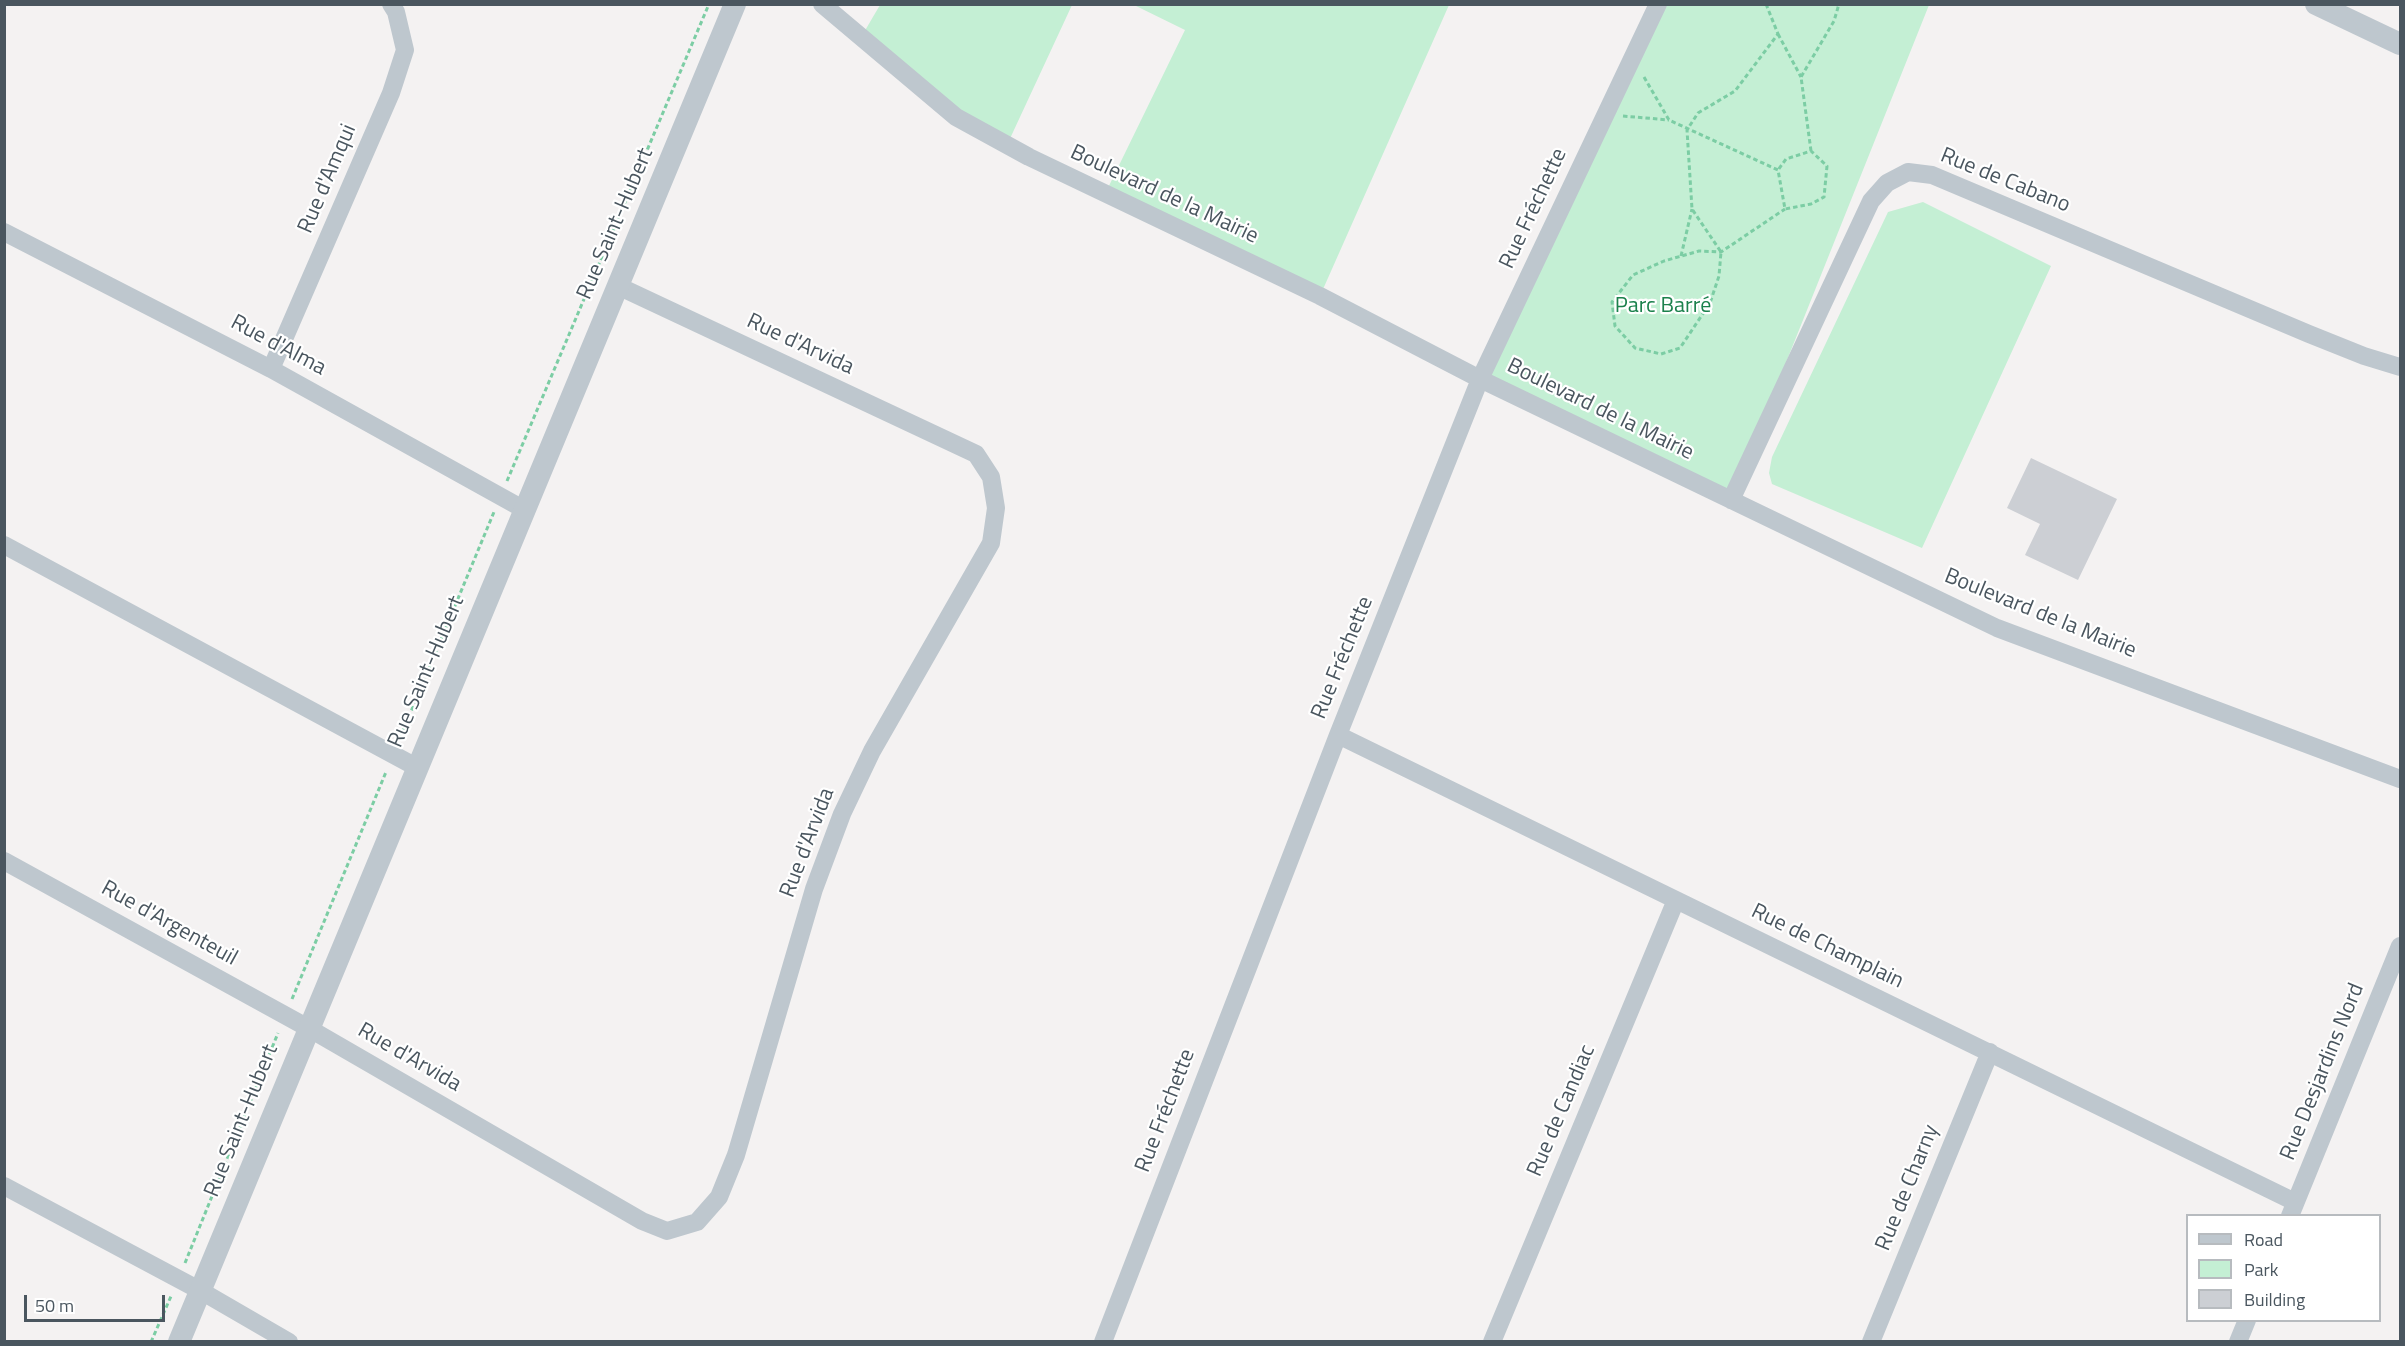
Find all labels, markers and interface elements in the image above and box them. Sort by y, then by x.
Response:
street label: Rue d'Amqui [293,120,363,238]
street label: Boulevard de la Mairie [1066,140,1262,250]
street label: Rue de Cabano [1936,143,2074,219]
street label: Rue Saint-Hubert [572,144,660,304]
street label: Rue Fréchette [1495,145,1573,273]
park label: Parc Barré [1615,294,1711,320]
street label: Rue d'Arvida [742,309,858,381]
street label: Rue d'Alma [226,310,330,382]
street label: Boulevard de la Mairie [1502,353,1698,467]
street label: Boulevard de la Mairie [1940,563,2140,665]
street label: Rue Saint-Hubert [383,592,471,752]
street label: Rue Fréchette [1306,593,1380,723]
street label: Rue d'Arvida [775,785,841,901]
street label: Rue d'Argenteuil [96,876,242,972]
street label: Rue de Champlain [1747,899,1907,995]
street label: Rue Desjardins Nord [2275,980,2371,1164]
street label: Rue d'Arvida [353,1018,465,1098]
street label: Rue Saint-Hubert [199,1041,285,1201]
street label: Rue de Candiac [1522,1041,1602,1181]
street label: Rue Fréchette [1130,1046,1202,1176]
street label: Rue de Charny [1871,1121,1945,1255]
legend [2186,1214,2381,1322]
text: Road [2244,1226,2283,1253]
text: Park [2244,1256,2278,1283]
scale bar [27,1283,168,1321]
text: Building [2244,1286,2305,1313]
text: 50 m [35,1292,74,1319]

